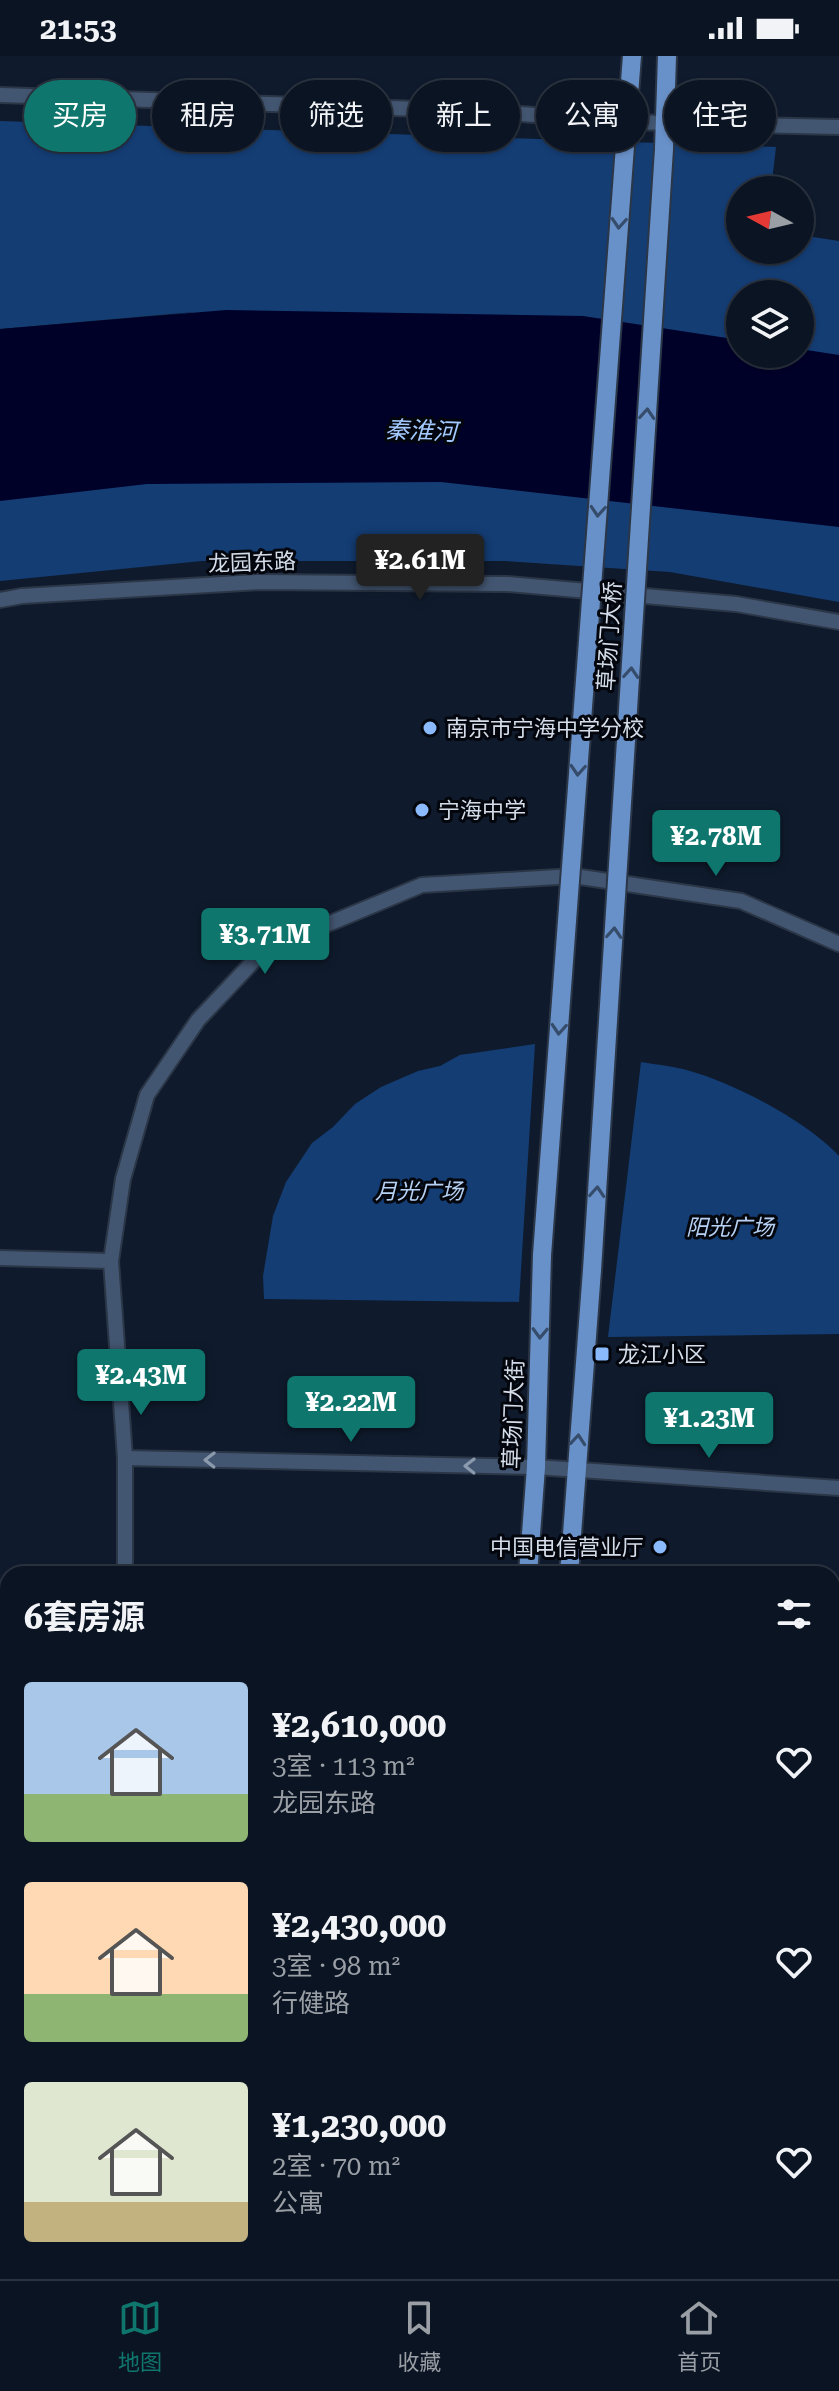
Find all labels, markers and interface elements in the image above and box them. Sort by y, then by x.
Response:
text: 21:53 [40,11,117,46]
chip: 买房 [24,80,136,152]
chip: 租房 [152,80,264,152]
chip: 筛选 [280,80,392,152]
chip: 新上 [408,80,520,152]
chip: 公寓 [536,80,648,152]
chip: 住宅 [664,80,776,152]
north arrow [726,176,814,264]
map controls [726,176,814,368]
one-way arrow [611,217,628,230]
button: layers [726,280,814,368]
one-way arrow [638,407,655,420]
water label: 秦淮河 [385,416,461,446]
one-way arrow [589,505,606,518]
pin: ¥2.61M [355,534,485,602]
text: ¥2.61M [374,545,466,575]
street label: 龙园东路 [208,548,296,577]
street label: 草场门大桥 [593,580,626,692]
one-way arrow [622,666,639,679]
place label: 南京市宁海中学分校 [446,716,644,741]
marker: 南京市宁海中学分校 [421,719,439,737]
one-way arrow [570,764,587,777]
place label: 宁海中学 [438,798,526,823]
marker: 宁海中学 [413,801,431,819]
pin: ¥2.78M [651,810,781,878]
text: ¥2.78M [670,821,762,851]
pin: ¥3.71M [200,908,330,976]
text: ¥3.71M [219,919,311,949]
one-way arrow [605,926,622,939]
one-way arrow [551,1023,568,1036]
park label: 月光广场 [375,1179,465,1204]
one-way arrow [588,1185,605,1198]
park label: 阳光广场 [686,1215,776,1240]
one-way arrow [531,1327,548,1340]
place label: 龙江小区 [618,1342,706,1367]
marker: 龙江小区 [593,1345,611,1363]
pin: ¥2.43M [76,1349,206,1417]
street label: 草场门大街 [499,1359,528,1469]
text: ¥2.43M [95,1360,187,1390]
pin: ¥2.22M [286,1376,416,1444]
text: ¥2.22M [305,1387,397,1417]
pin: ¥1.23M [644,1392,774,1460]
text: ¥1.23M [663,1403,755,1433]
one-way arrow [569,1433,586,1446]
one-way arrow [203,1451,216,1469]
one-way arrow [463,1457,476,1474]
place label: 中国电信营业厅 [490,1535,644,1560]
marker: 中国电信营业厅 [651,1538,669,1556]
icon: filters [772,1592,816,1636]
text: 6套房源 [24,1597,145,1637]
text: ¥2,610,000 [272,1705,446,1745]
icon: home [88,1714,184,1810]
icon: heart [772,1740,816,1784]
text: 3室 · 113 m² [272,1751,415,1781]
text: 龙园东路 [272,1788,376,1818]
text: ¥2,430,000 [272,1905,446,1945]
icon: home [88,1914,184,2010]
icon: heart [772,1940,816,1984]
text: 3室 · 98 m² [272,1951,400,1981]
text: 行健路 [272,1988,350,2018]
text: ¥1,230,000 [272,2105,446,2145]
icon: home [88,2114,184,2210]
icon: heart [772,2140,816,2184]
text: 2室 · 70 m² [272,2151,400,2181]
text: 公寓 [272,2188,324,2218]
tab: 地图 [118,2296,162,2376]
tab: 收藏 [397,2296,441,2376]
tab: 首页 [677,2296,721,2376]

